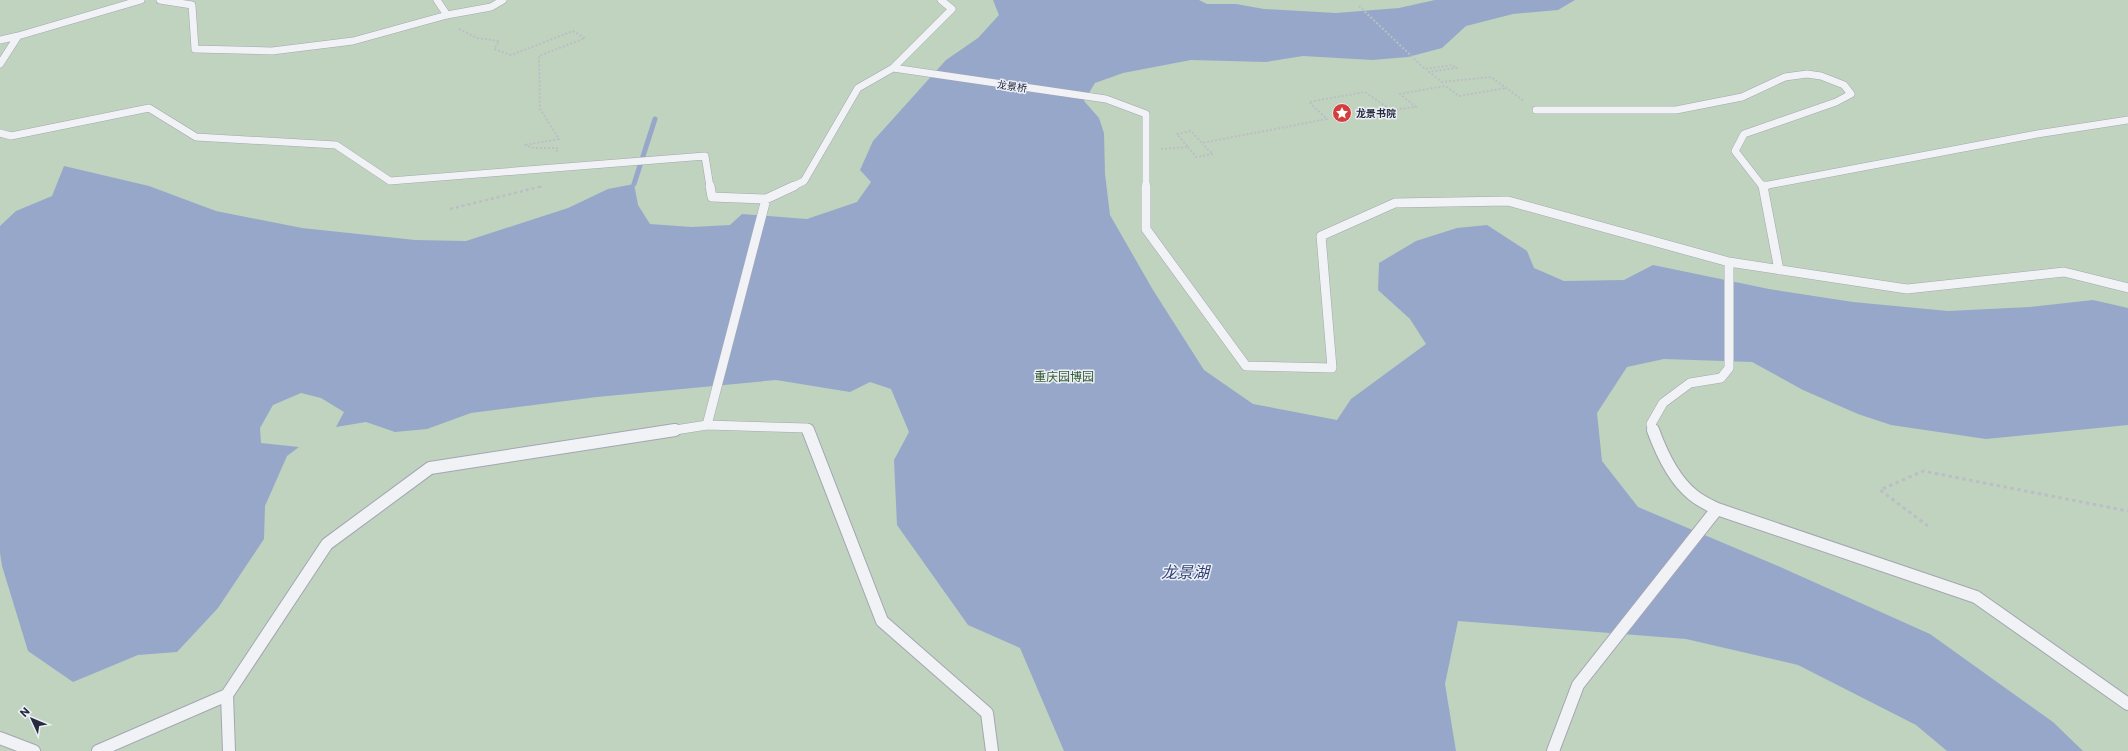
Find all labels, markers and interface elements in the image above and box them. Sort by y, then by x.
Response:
street label: 龙景桥 [996,78,1028,94]
place icon: 龙景书院 [1331,102,1353,124]
place label: 龙景书院 [1356,107,1396,119]
park label: 重庆园博园 [1034,369,1094,383]
water label: 龙景湖 [1161,562,1212,581]
north arrow [12,699,52,739]
text: N [17,704,32,719]

